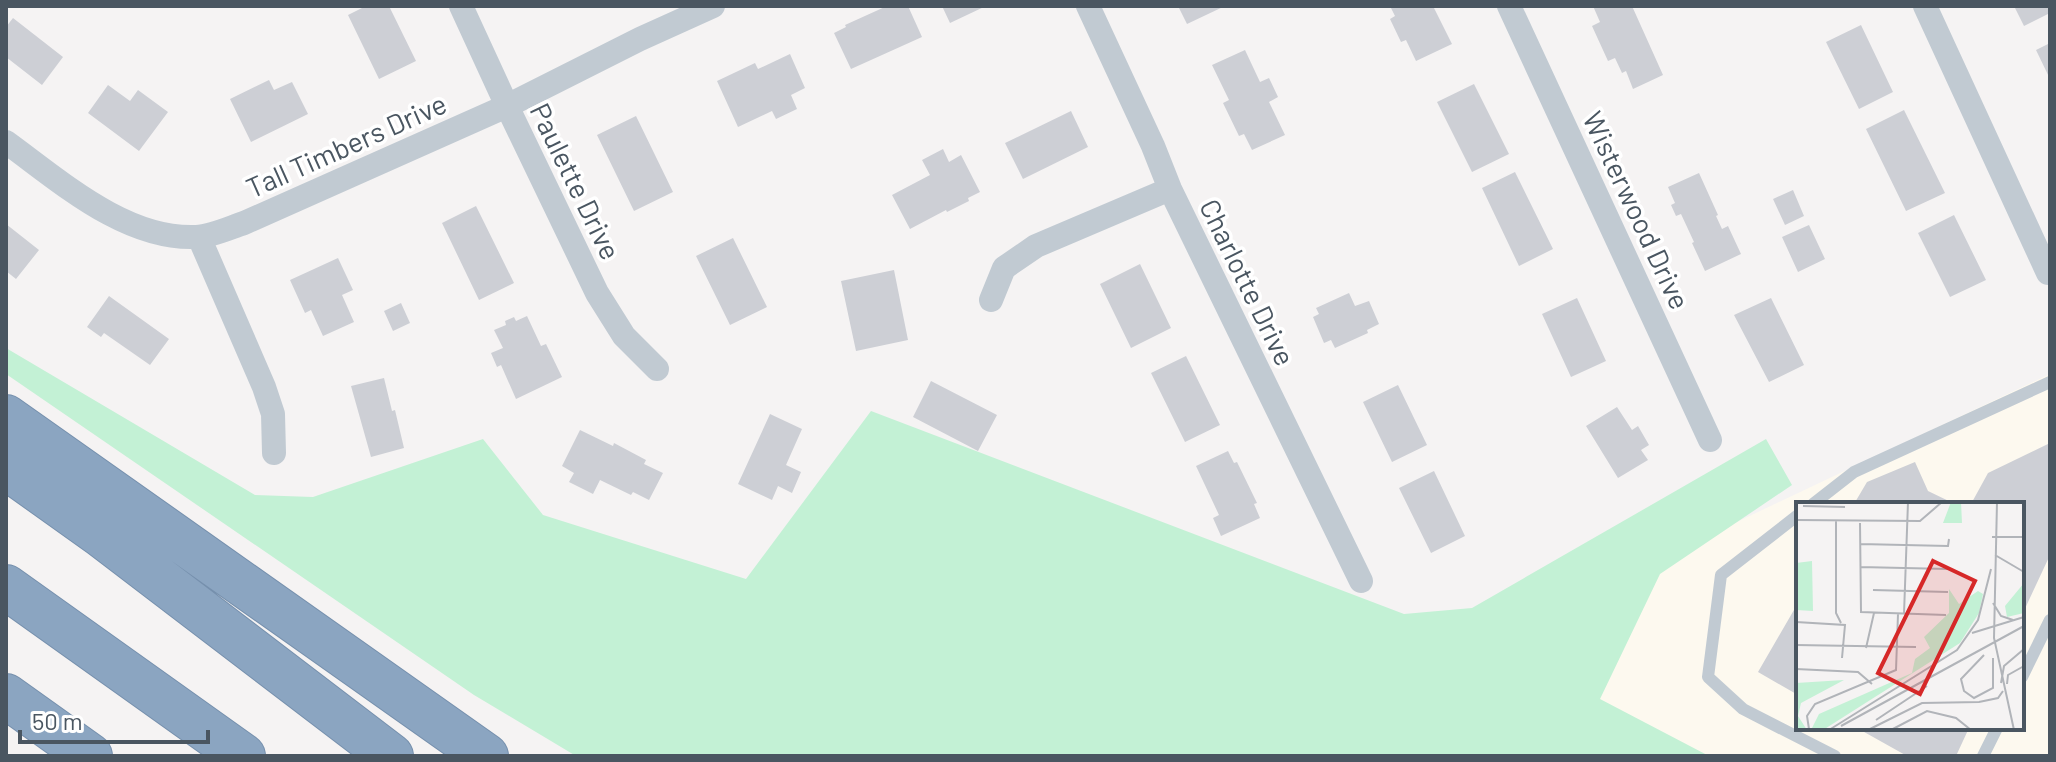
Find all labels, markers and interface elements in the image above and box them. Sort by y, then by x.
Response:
street label: Tall Timbers Drive [241,86,451,204]
street label: Paulette Drive [523,97,629,265]
street label: Wisterwood Drive [1576,106,1698,314]
street label: Charlotte Drive [1193,193,1303,371]
inset map [1796,502,2024,730]
scale bar [20,694,208,744]
text: 50 m [32,706,83,735]

